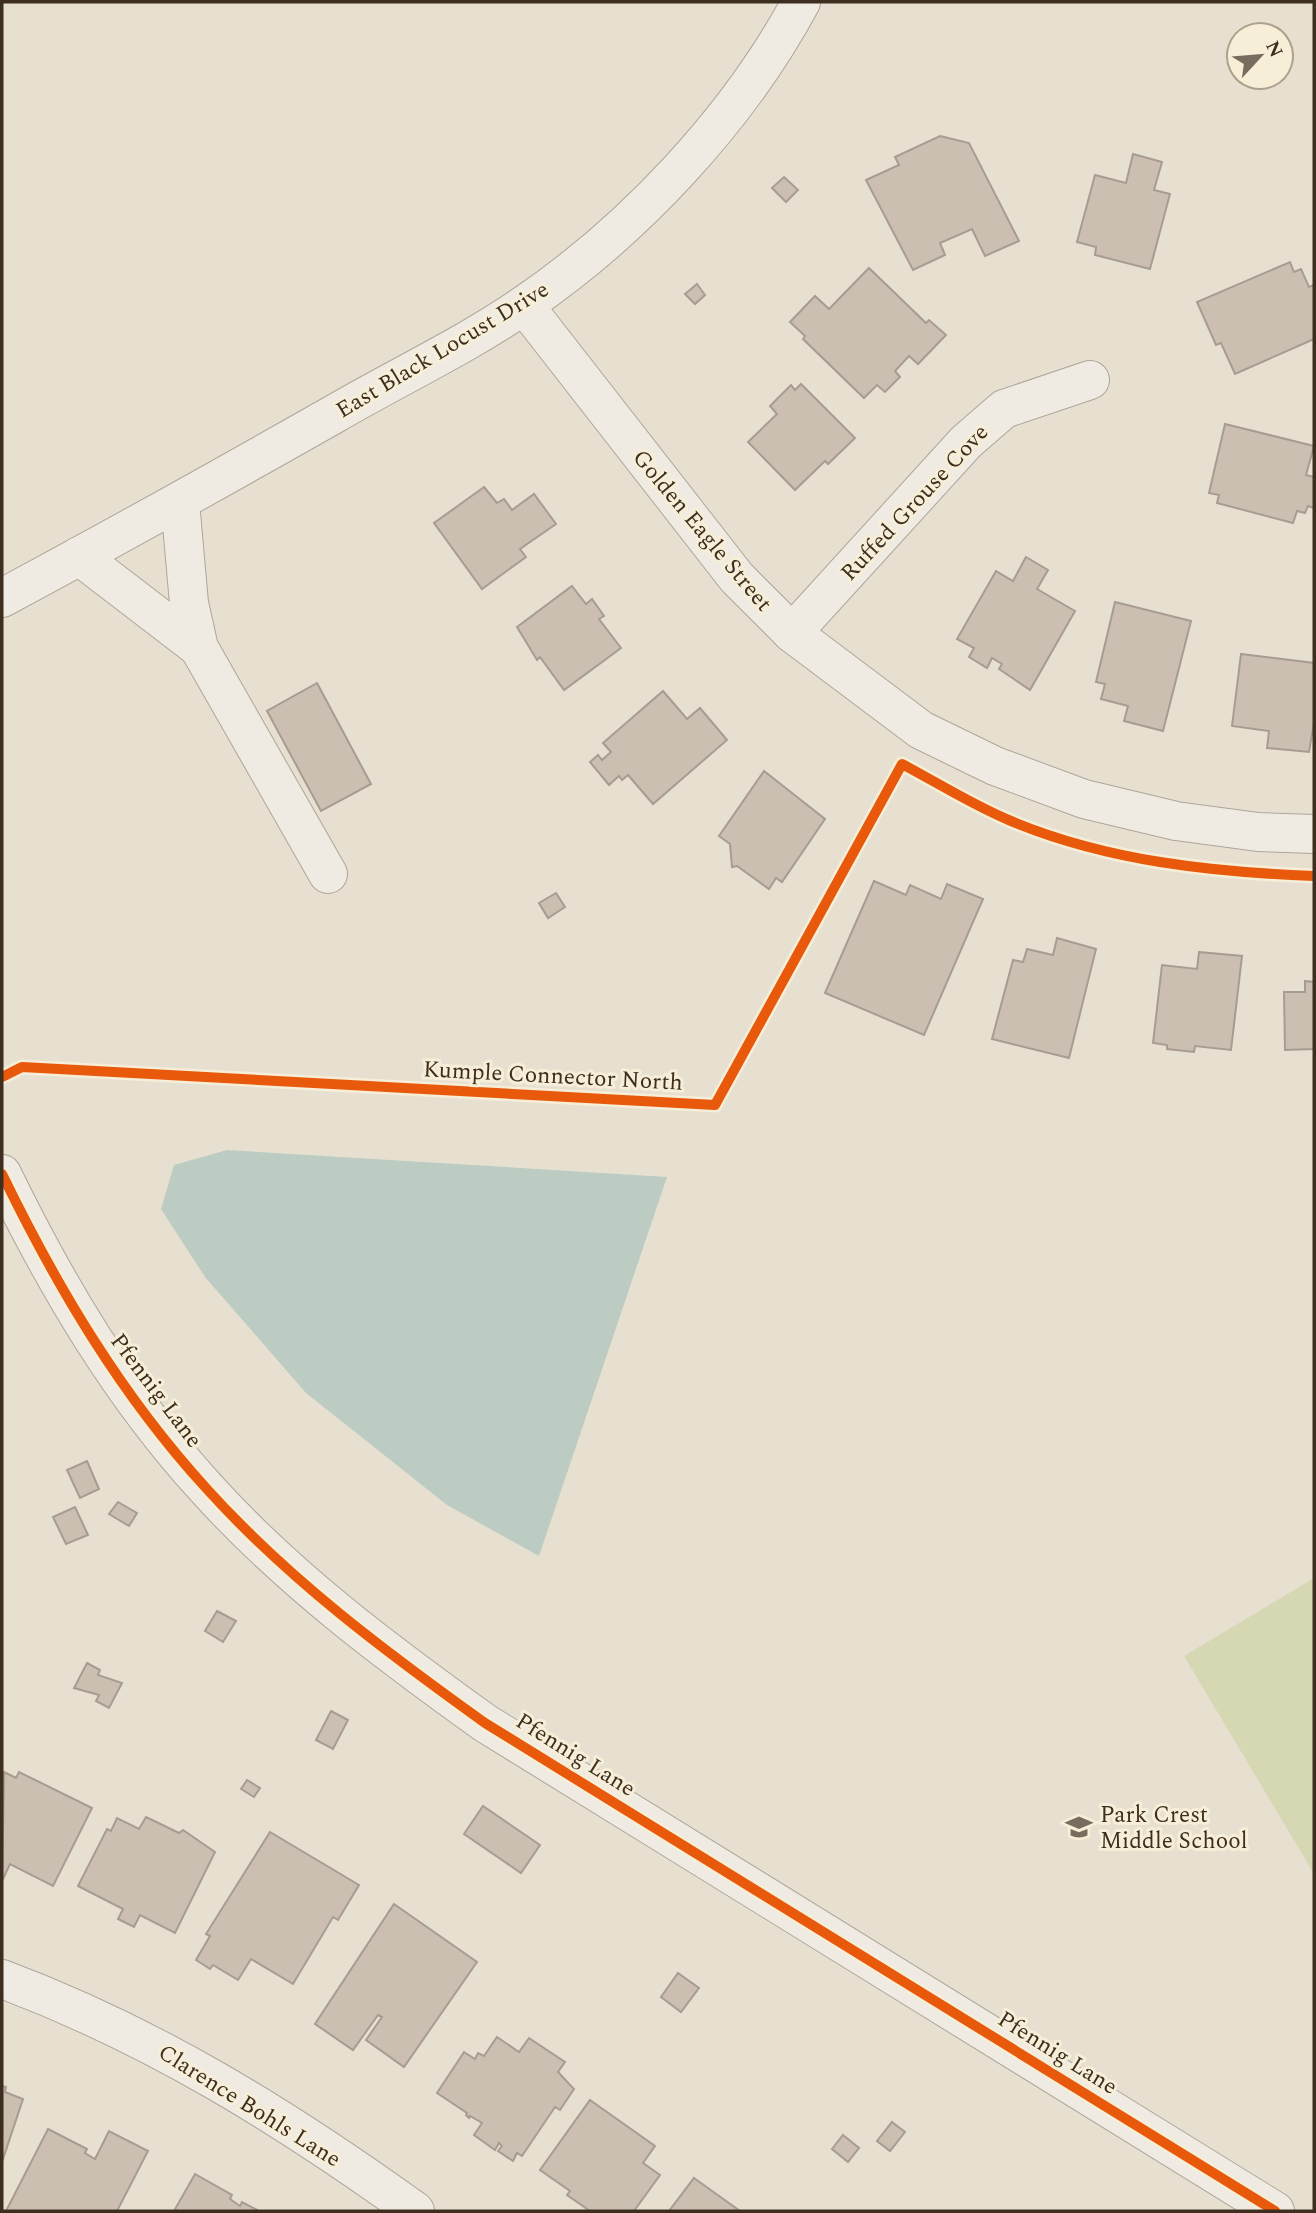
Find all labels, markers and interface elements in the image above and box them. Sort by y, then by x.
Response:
north arrow [1225,21,1295,91]
text: N [1257,36,1290,63]
street label: East Black Locust Drive [329,273,556,428]
street label: Ruffed Grouse Cove [833,417,997,589]
street label: Golden Eagle Street [623,442,780,620]
street label: Kumple Connector North [422,1052,684,1101]
street label: Pfennig Lane [101,1326,211,1456]
street label: Pfennig Lane [508,1704,642,1806]
place label: Park Crest Middle School [1100,1798,1247,1859]
school or university icon: Park Crest Middle School [1064,1812,1094,1842]
street label: Pfennig Lane [990,2002,1124,2104]
street label: Clarence Bohls Lane [151,2036,348,2177]

